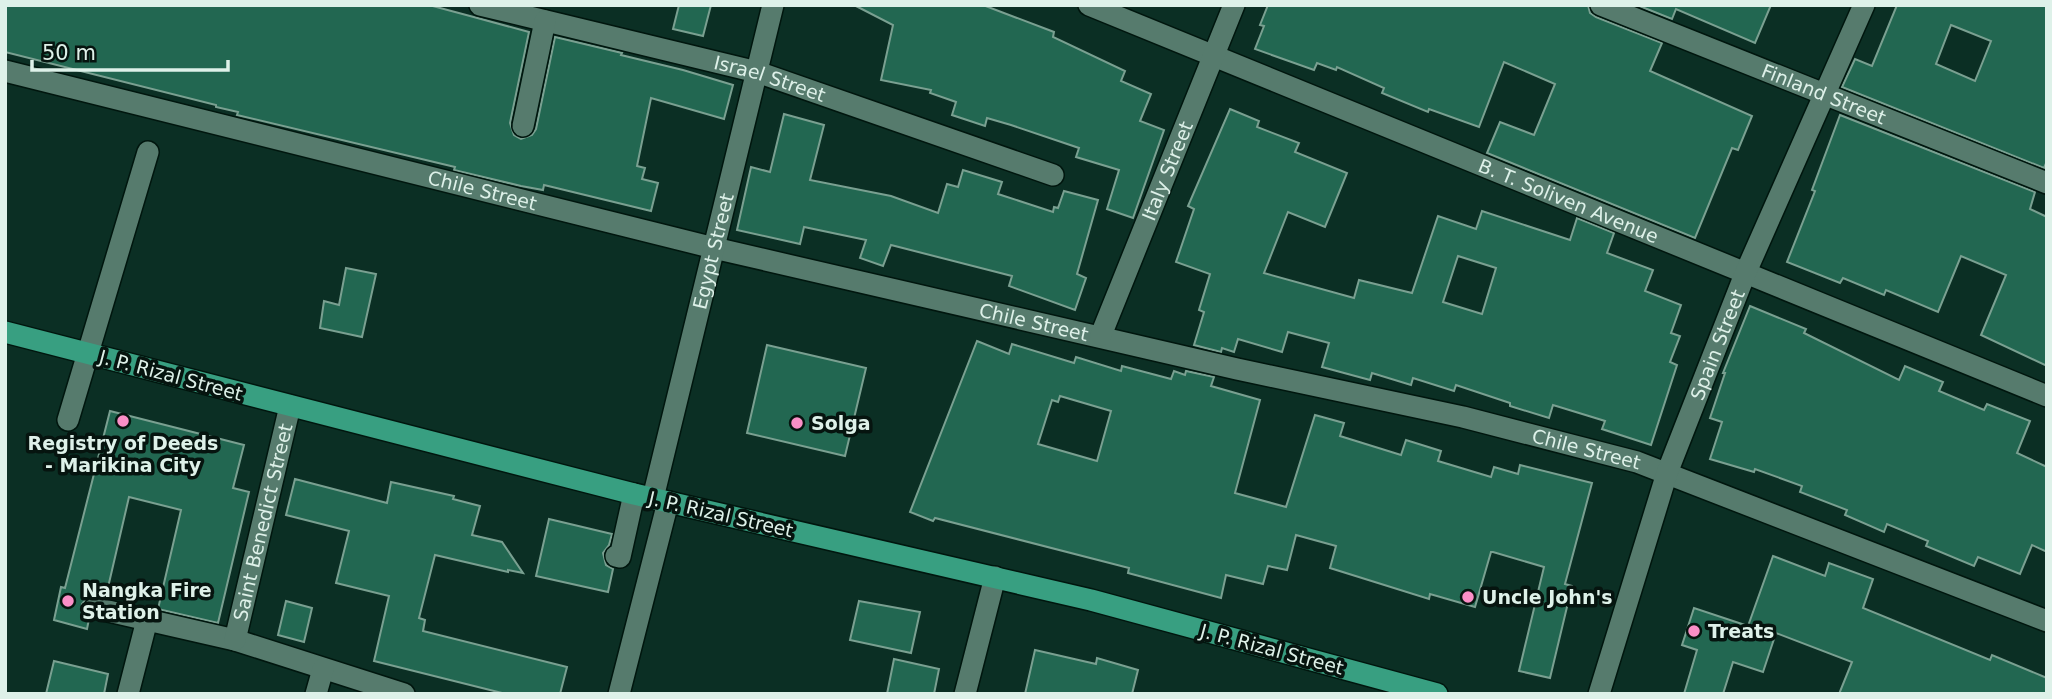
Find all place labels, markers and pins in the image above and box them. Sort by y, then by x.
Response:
place label: Solga [811,412,871,434]
marker: Registry of Deeds - Marikina City [115,413,131,429]
marker: Solga [789,415,805,431]
place label: Registry of Deeds - Marikina City [28,432,218,476]
place label: Nangka Fire Station [82,579,212,623]
place label: Uncle John's [1482,586,1613,608]
marker: Uncle John's [1460,589,1476,605]
marker: Nangka Fire Station [60,593,76,609]
place label: Treats [1708,620,1774,642]
marker: Treats [1686,623,1702,639]

